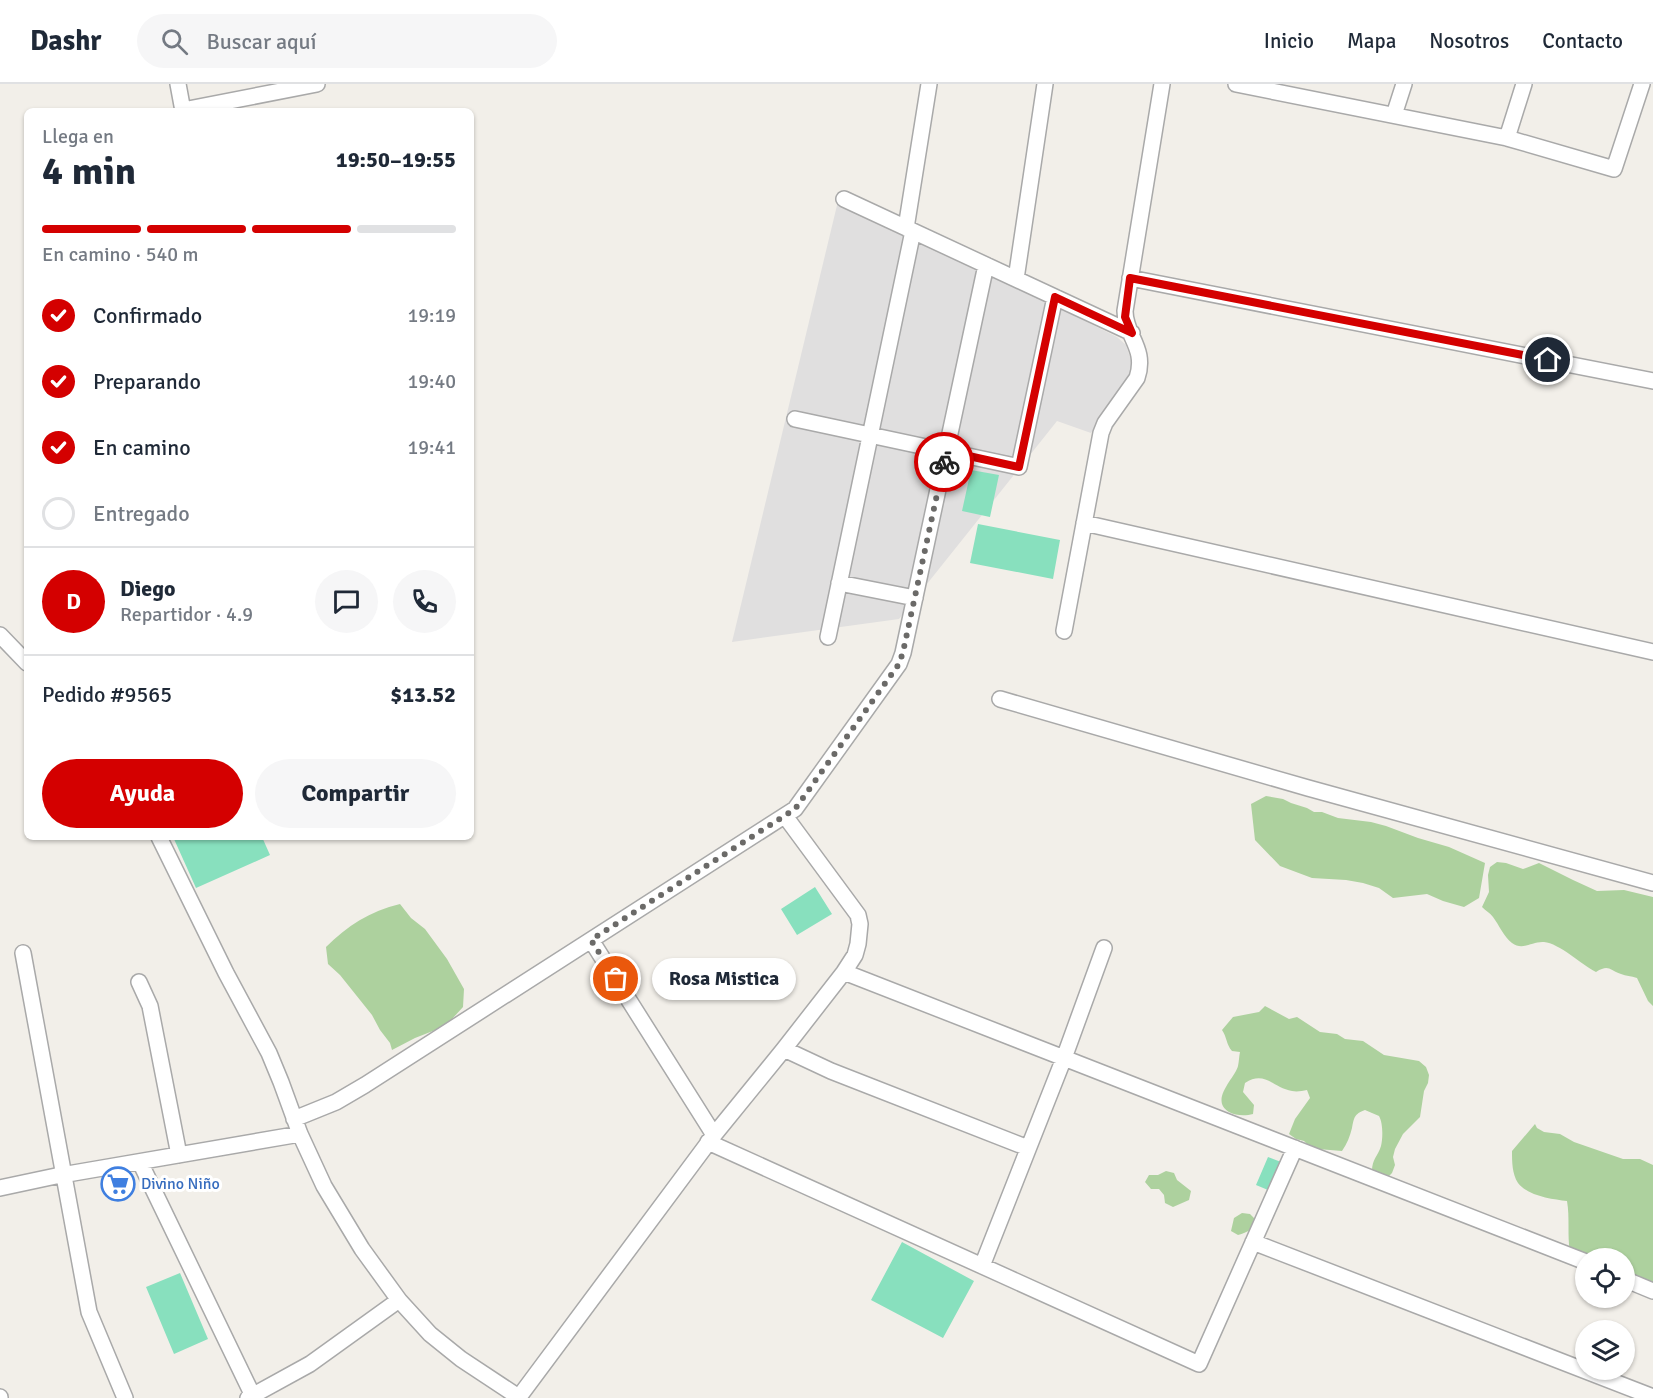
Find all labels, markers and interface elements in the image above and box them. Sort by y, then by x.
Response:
search box [137,14,557,68]
text: Dashr [30,24,101,58]
icon: search [158,25,191,58]
text: Buscar aquí [206,28,317,55]
text: Inicio [1264,28,1314,54]
text: Mapa [1347,28,1396,54]
text: Nosotros [1429,28,1509,54]
text: Contacto [1542,28,1623,54]
text: Llega en [42,124,114,149]
text: 19:50–19:55 [336,146,456,173]
text: 4 min [42,147,136,195]
text: En camino · 540 m [42,242,199,267]
icon: check [42,299,75,332]
text: Confirmado [93,302,202,329]
text: 19:19 [407,303,456,328]
pin [1522,334,1573,385]
icon: home [1531,343,1564,376]
icon: check [42,365,75,398]
text: Preparando [93,368,201,395]
text: 19:40 [407,369,456,394]
icon: check [42,431,75,464]
courier [914,432,974,492]
text: En camino [93,434,191,461]
text: 19:41 [407,435,456,460]
icon: bike [928,446,961,479]
text: Entregado [93,500,190,527]
button: chat [315,570,378,633]
button: phone [393,570,456,633]
text: Diego [120,575,175,602]
text: D [66,588,81,615]
text: Repartidor · 4.9 [120,602,253,627]
text: Pedido #9565 [42,681,172,708]
text: $13.52 [390,681,456,708]
button: Ayuda [42,759,243,828]
button: Compartir [255,759,456,828]
pin [590,953,641,1004]
callout: Rosa Mistica [652,958,796,1000]
icon: bag [599,962,632,995]
text: Rosa Mistica [669,966,779,991]
supermarket icon: Divino Niño [100,1166,136,1202]
place label: Divino Niño [141,1174,220,1194]
map controls [1575,1248,1635,1380]
button: locate [1575,1248,1635,1308]
button: layers [1575,1320,1635,1380]

